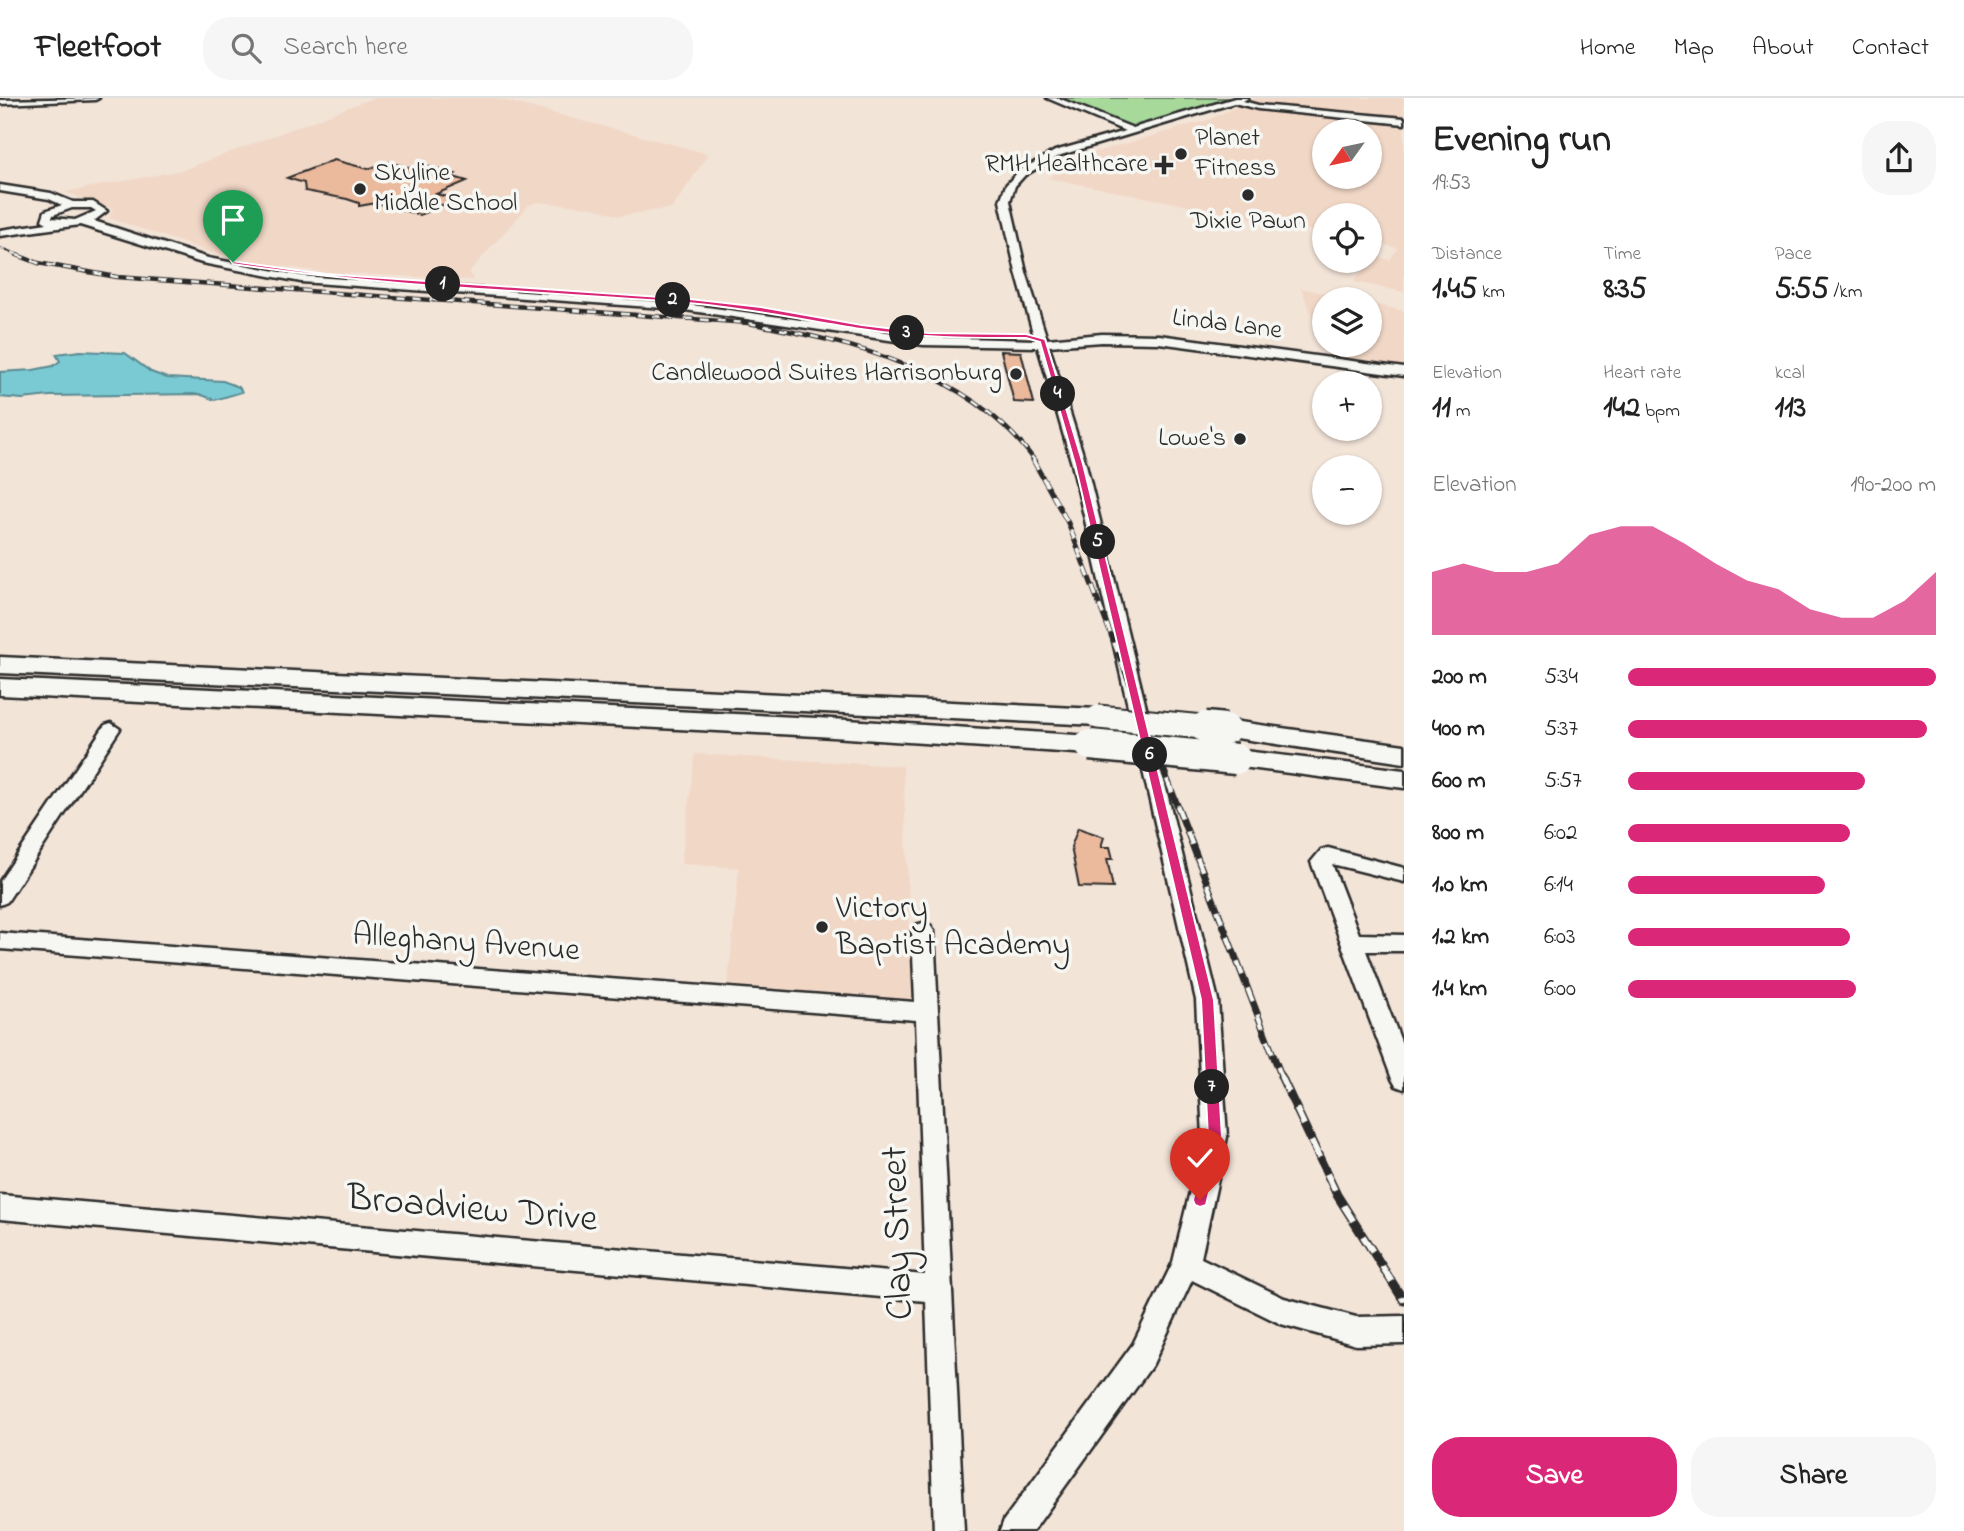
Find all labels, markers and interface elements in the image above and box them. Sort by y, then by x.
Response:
search box [203,17,693,80]
text: Fleetfoot [35,24,161,72]
icon: search [227,29,265,67]
text: Search here [283,29,408,67]
text: Home [1580,31,1636,66]
text: Map [1674,31,1714,66]
text: About [1752,31,1814,66]
text: Contact [1852,31,1929,66]
text: Evening run [1432,113,1611,169]
north arrow [1312,119,1382,189]
map controls [1312,119,1382,525]
place label: Planet Fitness [1194,120,1276,188]
button: share [1862,121,1936,195]
place label: RMH Healthcare [985,146,1148,184]
marker: Planet Fitness [1173,146,1189,162]
place label: Skyline Middle School [374,155,517,223]
marker: RMH Healthcare [1154,155,1174,175]
text: 19:53 [1432,167,1471,200]
marker: Skyline Middle School [352,181,368,197]
marker: Dixie Pawn [1240,187,1256,203]
pin [203,190,263,262]
icon: arrive [214,201,252,239]
place label: Dixie Pawn [1189,203,1306,241]
button: locate [1312,203,1382,273]
text: Distance [1432,241,1502,268]
text: Time [1603,241,1641,268]
text: Pace [1775,241,1812,268]
pin: 1 [426,266,460,302]
text: 1.45 [1432,268,1477,312]
text: 8:35 [1603,268,1647,312]
text: 5:55 [1775,268,1829,312]
text: 1 [439,270,446,297]
text: km [1477,279,1505,306]
text: /km [1829,279,1862,306]
pin: 2 [656,282,690,318]
text: 2 [668,286,677,313]
button: layers [1312,287,1382,357]
street label: Linda Lane [1170,299,1284,351]
pin: 3 [890,316,925,350]
text: 3 [903,319,910,346]
place label: Candlewood Suites Harrisonburg [651,355,1002,393]
text: Elevation [1432,360,1502,387]
text: Heart rate [1603,360,1681,387]
text: kcal [1775,360,1805,387]
marker: Candlewood Suites Harrisonburg [1008,366,1024,382]
button: + [1312,371,1382,441]
pin: 4 [1040,376,1076,412]
text: 4 [1054,380,1061,407]
text: 11 [1432,387,1451,431]
text: 142 [1603,387,1640,431]
text: 113 [1775,387,1806,431]
text: m [1451,398,1471,425]
text: bpm [1640,398,1680,425]
place label: Lowe's [1158,420,1226,458]
marker: Lowe's [1232,431,1248,447]
button: − [1312,455,1382,525]
text: Elevation [1432,469,1517,502]
text: 190–200 m [1850,469,1936,502]
pin: 5 [1080,524,1116,560]
text: 5 [1092,528,1103,555]
text: 200 m [1432,661,1487,694]
text: 5:34 [1544,661,1578,694]
text: 400 m [1432,713,1485,746]
text: 5:37 [1544,713,1578,746]
pin: 6 [1132,738,1168,772]
text: 6 [1145,741,1154,768]
text: 600 m [1432,765,1486,798]
text: 5:57 [1544,765,1582,798]
text: 800 m [1432,817,1484,850]
text: 6:02 [1544,817,1577,850]
text: 1.0 km [1432,869,1488,902]
text: 6:14 [1544,869,1573,902]
place label: Victory Baptist Academy [835,886,1070,970]
street label: Alleghany Avenue [351,913,582,975]
marker: Victory Baptist Academy [814,919,830,935]
text: 1.2 km [1432,921,1489,954]
text: 6:03 [1544,921,1576,954]
text: 1.4 km [1432,973,1487,1006]
text: 6:00 [1544,973,1576,1006]
pin: 7 [1194,1070,1230,1104]
text: 7 [1208,1073,1215,1100]
pin [1170,1128,1230,1200]
icon: check [1181,1139,1219,1177]
street label: Clay Street [868,1145,930,1321]
street label: Broadview Drive [343,1171,601,1249]
button: Save [1432,1437,1677,1517]
button: Share [1691,1437,1936,1517]

